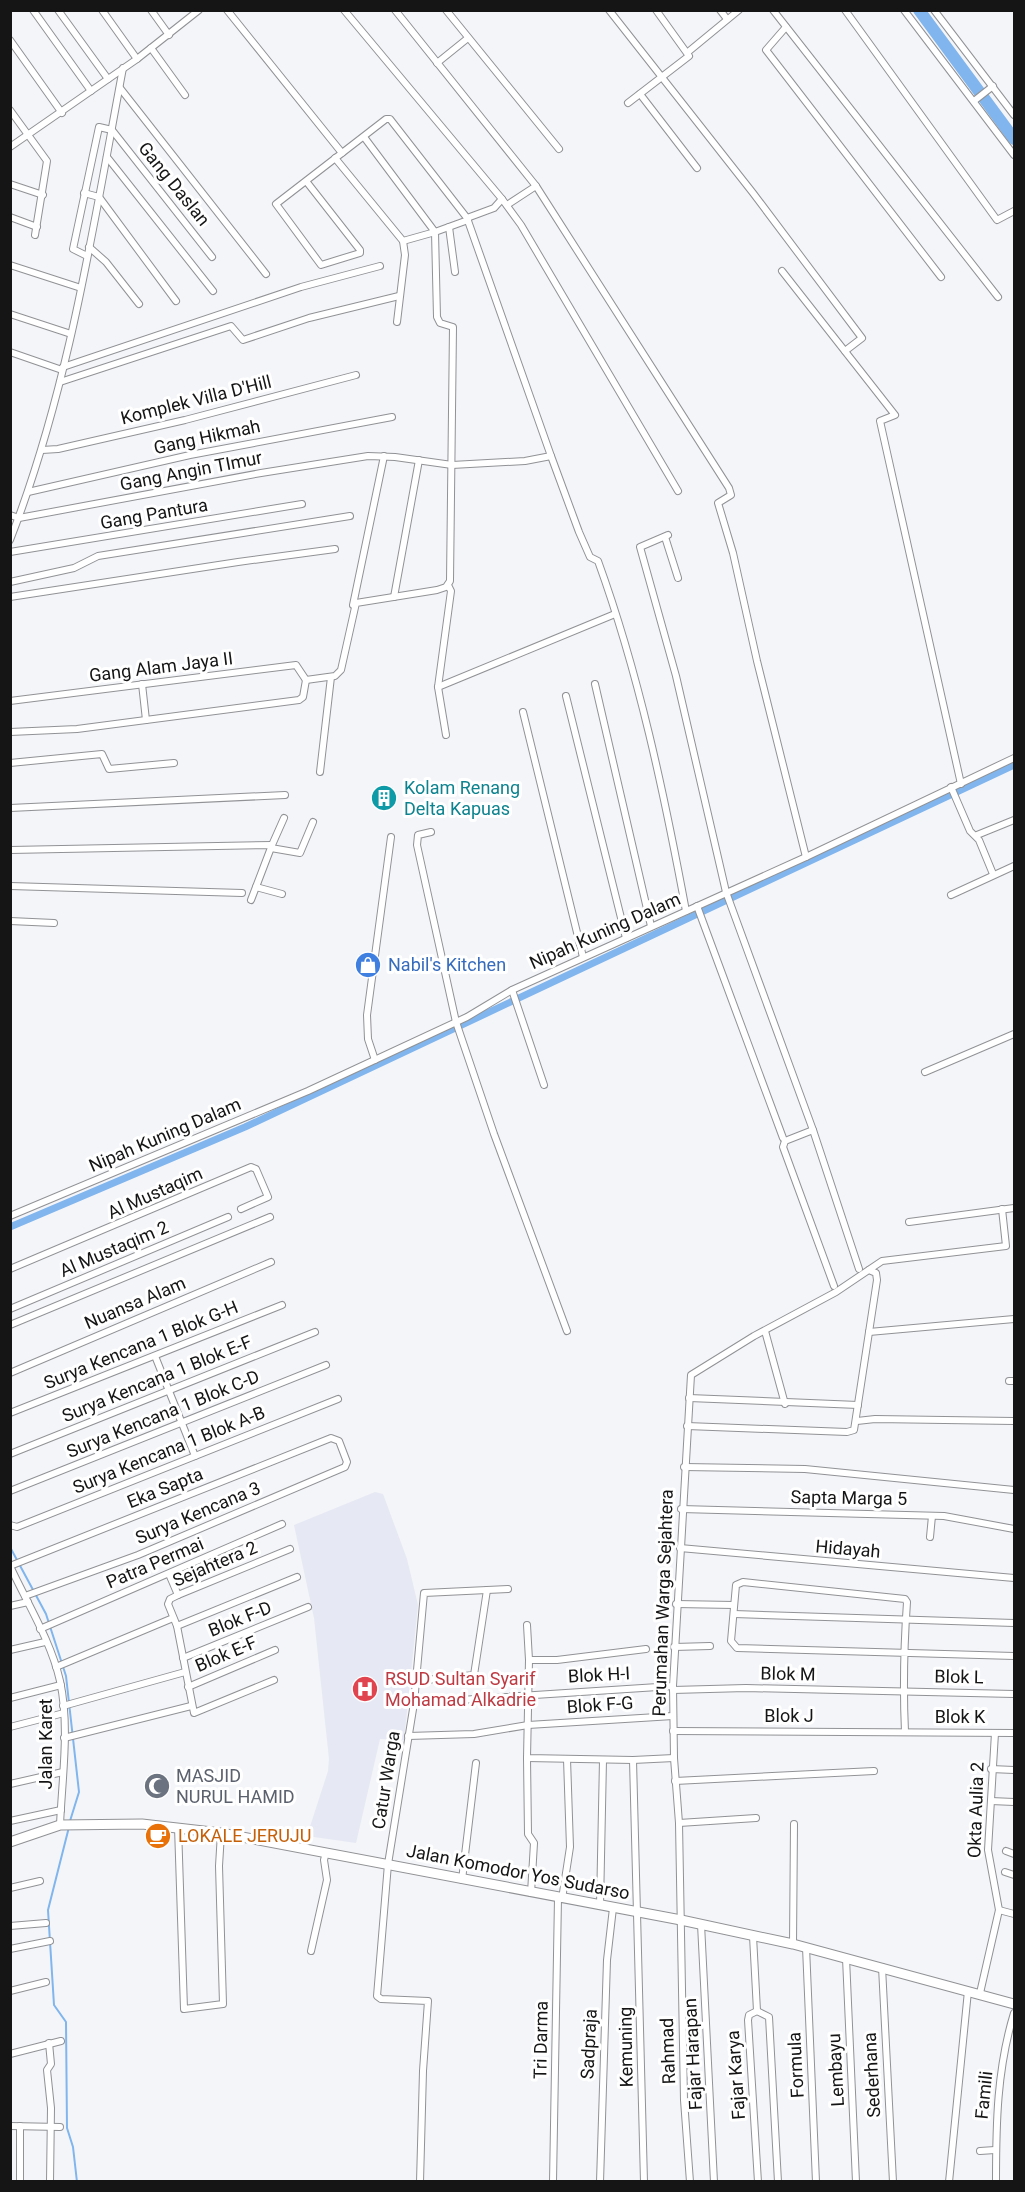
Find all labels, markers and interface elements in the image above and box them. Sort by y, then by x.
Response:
street label: Gang Daslan [134,138,215,230]
street label: Komplek Villa D'Hill [118,371,273,428]
street label: Gang Hikmah [152,415,262,458]
street label: Gang Angin TImur [118,446,264,495]
street label: Gang Pantura [98,494,209,533]
street label: Gang Alam Jaya II [88,647,234,686]
place label: Kolam Renang Delta Kapuas [404,777,520,819]
building icon: Kolam Renang Delta Kapuas [369,783,399,813]
street label: Nipah Kuning Dalam [526,888,683,973]
shop icon: Nabil's Kitchen [353,950,383,980]
place label: Nabil's Kitchen [388,954,506,975]
street label: Nipah Kuning Dalam [86,1093,244,1176]
street label: Al Mustaqim [104,1162,205,1223]
street label: Al Mustaqim 2 [56,1216,171,1281]
street label: Nuansa Alam [81,1272,188,1333]
street label: Surya Kencana 1 Blok G-H [41,1296,241,1393]
street label: Surya Kencana 1 Blok E-F [59,1331,255,1426]
street label: Surya Kencana 1 Blok C-D [63,1365,262,1462]
street label: Surya Kencana 1 Blok A-B [70,1401,268,1498]
street label: Eka Sapta [124,1463,206,1512]
street label: Surya Kencana 3 [132,1477,263,1548]
street label: Sapta Marga 5 [791,1486,908,1509]
street label: Perumahan Warga Sejahtera [648,1489,677,1717]
street label: Patra Permai [103,1533,207,1592]
street label: Hidayah [815,1535,881,1562]
street label: Sejahtera 2 [169,1536,260,1591]
street label: Blok F-D [205,1596,274,1641]
street label: Blok E-F [192,1631,260,1676]
street label: Blok H-I [567,1662,631,1687]
street label: Blok M [760,1663,816,1684]
street label: Blok L [934,1666,984,1687]
place label: RSUD Sultan Syarif Mohamad Alkadrie [385,1668,536,1710]
hospital icon: RSUD Sultan Syarif Mohamad Alkadrie [350,1674,380,1704]
street label: Blok F-G [566,1692,634,1717]
street label: Jalan Karet [35,1699,56,1789]
street label: Blok J [764,1705,814,1726]
street label: Blok K [935,1706,986,1727]
street label: Catur Warga [367,1729,404,1831]
street label: Okta Aulia 2 [963,1761,988,1858]
place label: MASJID NURUL HAMID [176,1765,295,1807]
mosque icon: MASJID NURUL HAMID [142,1771,172,1801]
cafe icon: LOKALE JERUJU [143,1821,173,1851]
place label: LOKALE JERUJU [178,1825,311,1846]
street label: Jalan Komodor Yos Sudarso [405,1840,632,1903]
street label: Fajar Harapan [679,1997,706,2111]
street label: Tri Darma [529,2001,552,2079]
street label: Kemuning [614,2006,637,2088]
street label: Sadpraja [576,2008,601,2080]
street label: Rahmad [656,2017,679,2085]
street label: Fajar Karya [722,2030,749,2120]
street label: Formula [783,2032,808,2099]
street label: Sederhana [859,2032,884,2118]
street label: Lembayu [823,2033,848,2107]
street label: Famili [971,2070,996,2120]

